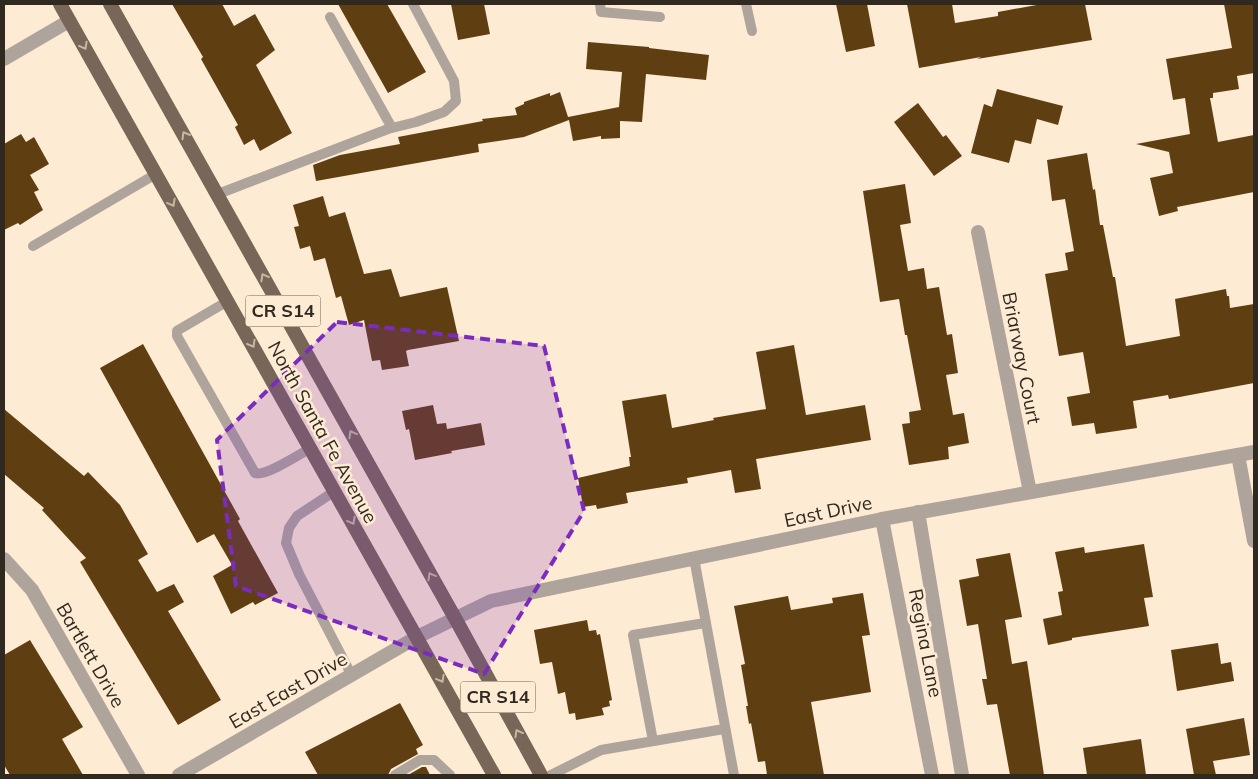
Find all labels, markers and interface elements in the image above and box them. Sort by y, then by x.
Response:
one-way arrow [77,41,87,50]
one-way arrow [181,131,191,140]
one-way arrow [166,198,176,207]
one-way arrow [260,273,270,282]
street label: Briarway Court [997,290,1047,426]
road number: CR S14 [246,296,320,326]
street label: North Santa Fe Avenue [263,337,383,527]
one-way arrow [246,339,256,348]
one-way arrow [348,430,358,439]
street label: East Drive [782,490,874,532]
one-way arrow [346,516,356,525]
one-way arrow [428,572,438,581]
street label: Regina Lane [904,587,948,699]
street label: Bartlett Drive [51,598,131,712]
street label: East East Drive [225,646,351,734]
one-way arrow [435,674,445,683]
road number: CR S14 [460,682,536,712]
one-way arrow [514,729,524,738]

